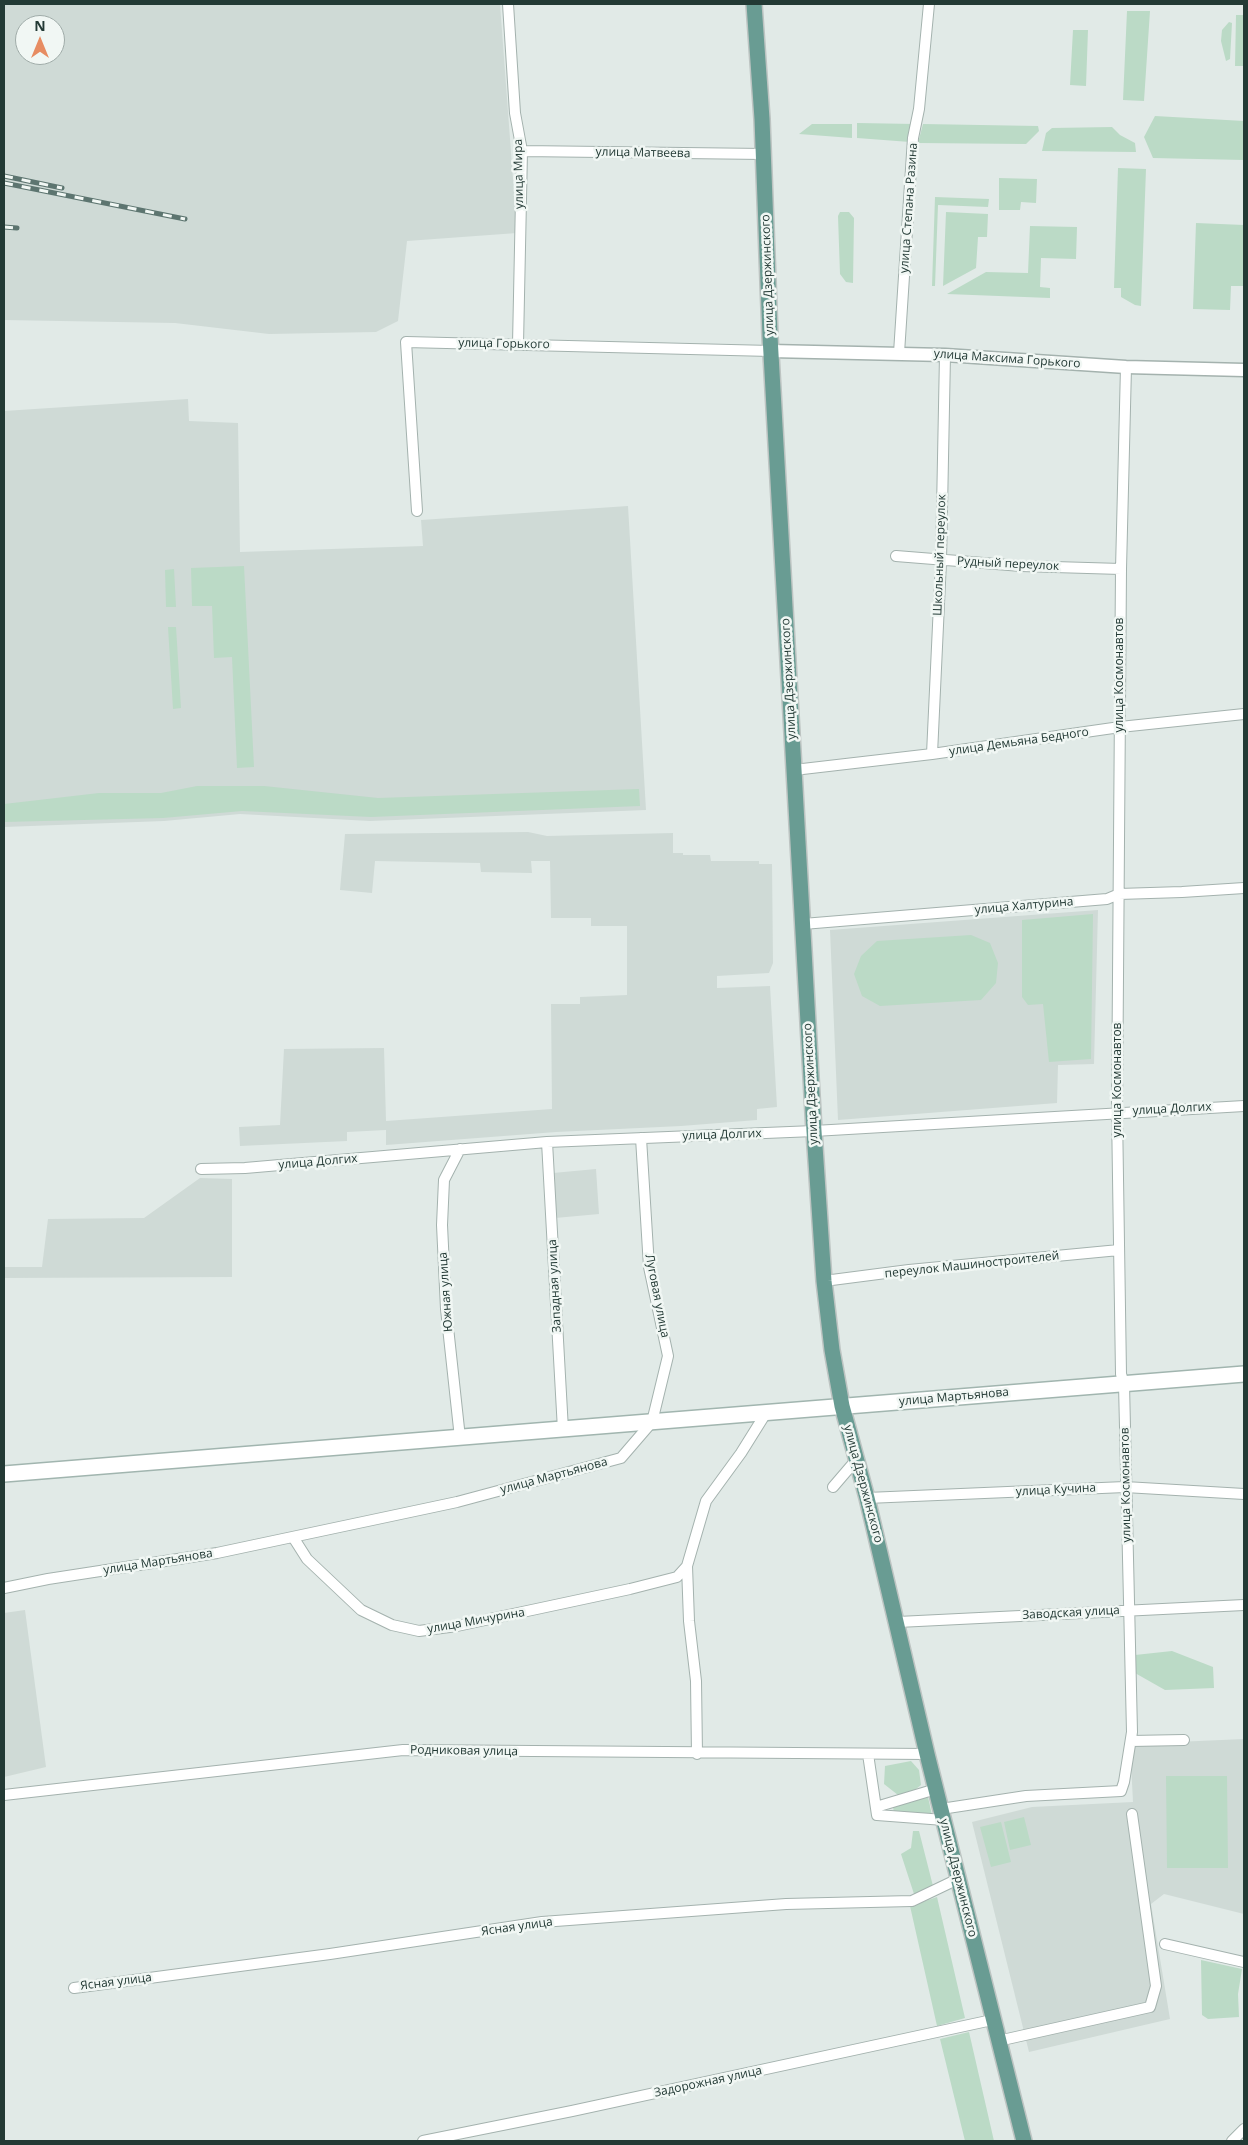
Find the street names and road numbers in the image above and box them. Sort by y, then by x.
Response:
street label: улица Мира [511,139,527,209]
street label: улица Степана Разина [897,142,921,274]
street label: улица Матвеева [595,145,691,161]
street label: улица Дзержинского [759,214,777,336]
street label: улица Горького [458,336,550,352]
street label: улица Максима Горького [933,347,1081,371]
street label: Школьный переулок [931,494,949,616]
street label: Рудный переулок [957,554,1059,574]
street label: улица Космонавтов [1113,617,1127,733]
street label: улица Дзержинского [779,618,799,740]
street label: улица Демьяна Бедного [948,725,1090,759]
street label: улица Халтурина [974,895,1074,917]
street label: улица Космонавтов [1111,1022,1125,1138]
street label: улица Дзержинского [801,1023,821,1145]
street label: улица Долгих [1132,1100,1212,1118]
street label: улица Долгих [682,1126,762,1144]
street label: улица Долгих [278,1151,358,1173]
street label: Западная улица [545,1239,565,1333]
street label: переулок Машиностроителей [884,1249,1060,1281]
street label: Южная улица [436,1252,456,1332]
street label: Луговая улица [642,1253,672,1339]
street label: улица Мартьянова [898,1385,1010,1409]
street label: улица Дзержинского [840,1423,886,1545]
street label: улица Космонавтов [1118,1427,1134,1543]
street label: улица Мартьянова [499,1455,609,1497]
street label: улица Кучина [1016,1481,1096,1499]
street label: улица Мартьянова [102,1546,214,1578]
street label: Заводская улица [1022,1603,1120,1623]
street label: улица Мичурина [426,1605,526,1637]
street label: Родниковая улица [410,1743,518,1759]
street label: улица Дзержинского [936,1817,980,1939]
street label: Ясная улица [480,1915,554,1939]
street label: Ясная улица [79,1970,153,1994]
street label: Задорожная улица [653,2064,763,2100]

